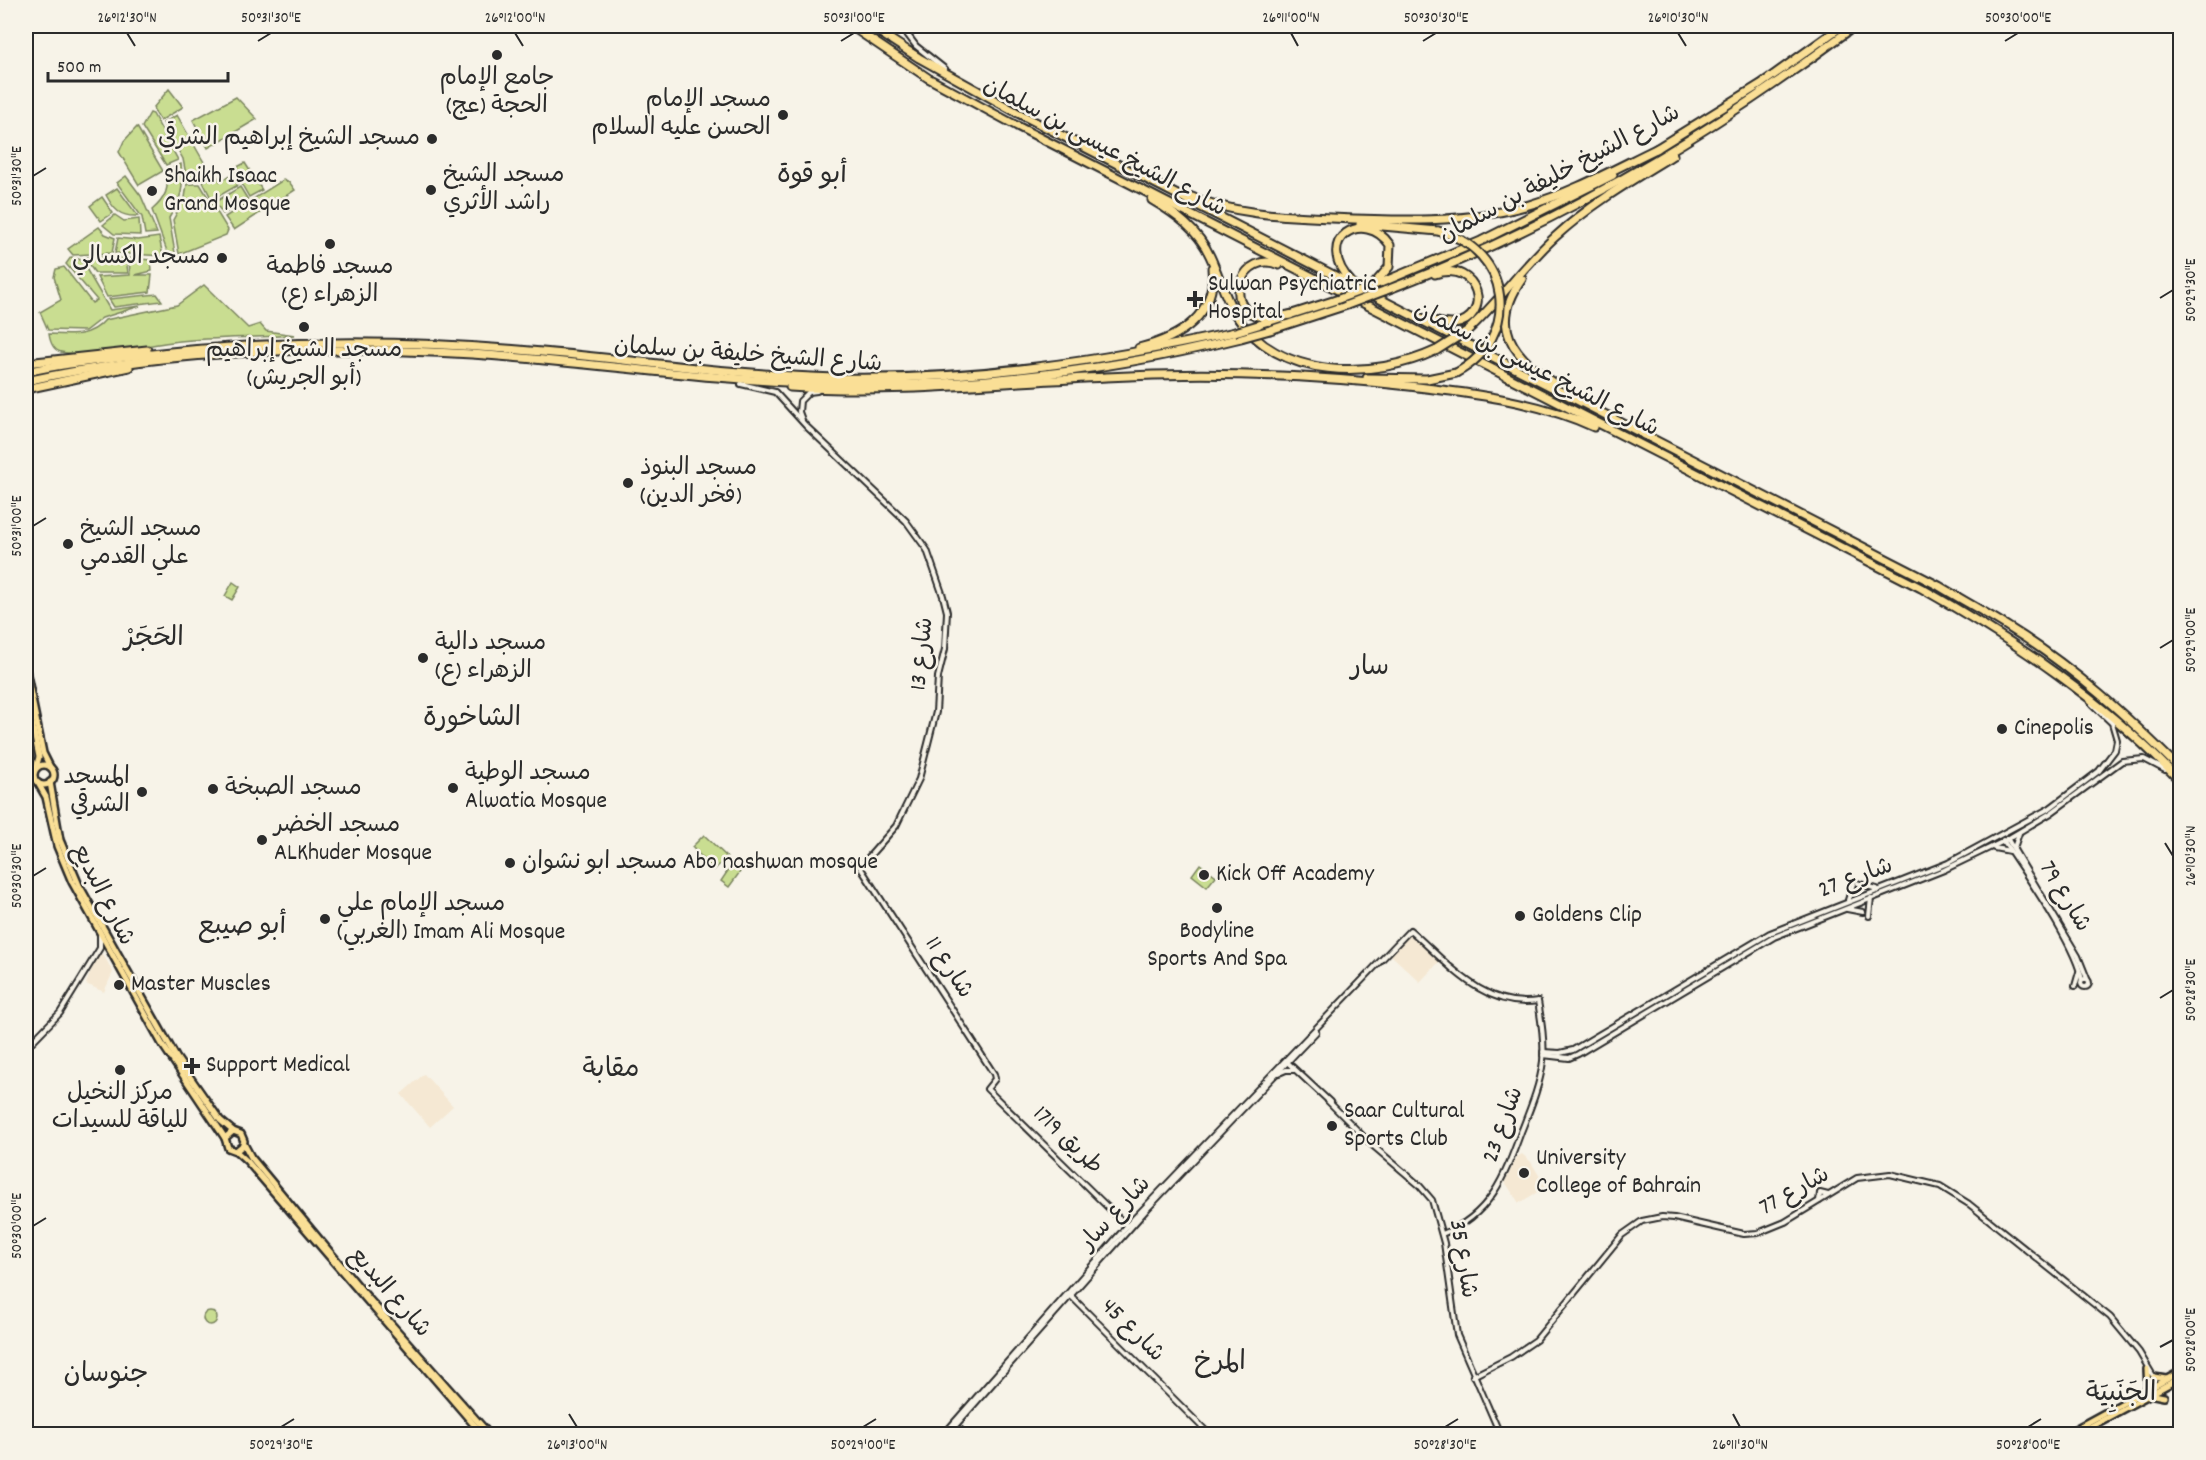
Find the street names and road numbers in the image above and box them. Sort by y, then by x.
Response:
street label: شارع الشيخ عيسى بن سلمان [976,69,1232,227]
street label: شارع الشيخ خليفة بن سلمان [1433,97,1687,253]
street label: شارع الشيخ عيسى بن سلمان [1408,293,1664,447]
street label: شارع الشيخ خليفة بن سلمان [613,330,883,382]
street label: شارع 13 [902,616,944,692]
street label: شارع البديع [62,838,142,952]
street label: شارع 27 [1814,850,1898,908]
street label: شارع 79 [2029,855,2099,939]
street label: شارع 11 [915,930,981,1006]
street label: شارع 23 [1475,1082,1533,1168]
street label: طريق 1719 [1024,1099,1110,1183]
street label: شارع 77 [1754,1159,1836,1225]
street label: شارع سار [1071,1169,1160,1261]
street label: شارع 35 [1439,1217,1485,1301]
street label: شارع البديع [340,1240,438,1346]
street label: شارع 45 [1092,1291,1172,1371]

